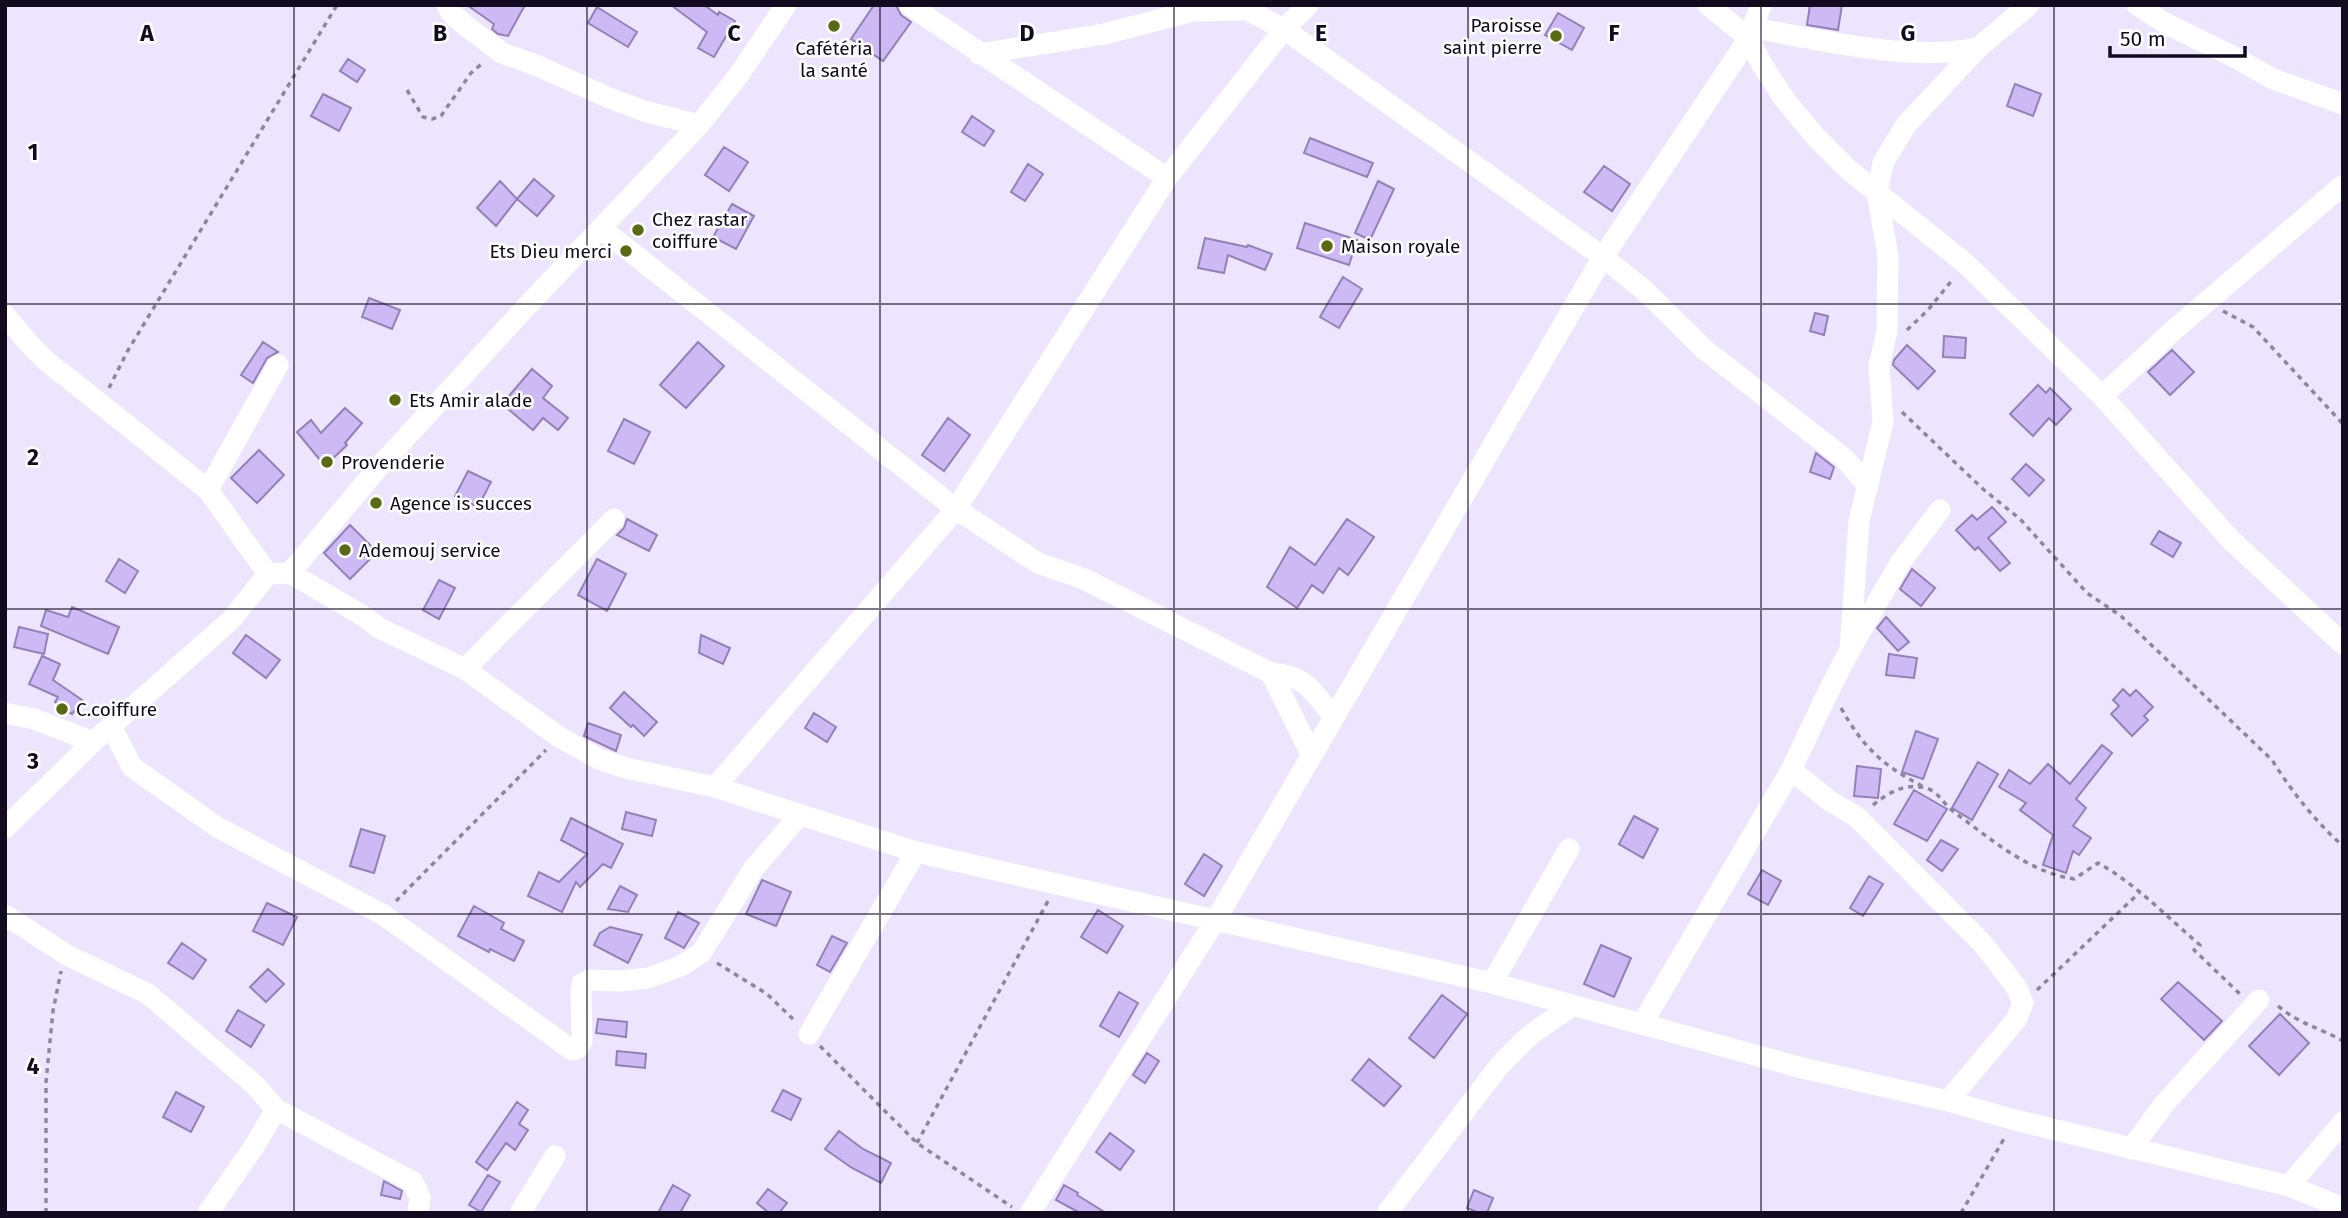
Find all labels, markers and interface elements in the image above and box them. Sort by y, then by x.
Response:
place label: Paroisse saint pierre [1443,14,1542,59]
scale bar [2110,14,2245,58]
marker: Cafétéria la santé [826,18,842,34]
text: A [139,19,154,47]
text: B [433,19,447,47]
text: C [727,19,741,47]
text: D [1020,19,1035,47]
text: E [1315,19,1327,47]
text: F [1608,19,1620,47]
text: G [1901,19,1915,47]
text: 50 m [2120,26,2166,52]
marker: Paroisse saint pierre [1548,28,1564,44]
place label: Cafétéria la santé [795,37,873,82]
text: 1 [28,138,38,166]
place label: Chez rastar coiffure [652,208,748,253]
marker: Chez rastar coiffure [630,222,646,238]
place label: Maison royale [1341,235,1460,258]
marker: Maison royale [1319,238,1335,254]
place label: Ets Dieu merci [489,240,612,263]
marker: Ets Dieu merci [618,243,634,259]
place label: Ets Amir alade [409,389,532,412]
marker: Ets Amir alade [387,392,403,408]
text: 2 [27,443,39,471]
place label: Provenderie [341,451,445,474]
marker: Provenderie [319,454,335,470]
place label: Agence is succes [390,492,532,515]
marker: Agence is succes [368,495,384,511]
place label: Ademouj service [359,539,501,562]
marker: Ademouj service [337,542,353,558]
place label: C.coiffure [76,698,157,721]
marker: C.coiffure [54,701,70,717]
text: 3 [26,747,39,775]
text: 4 [27,1052,40,1080]

